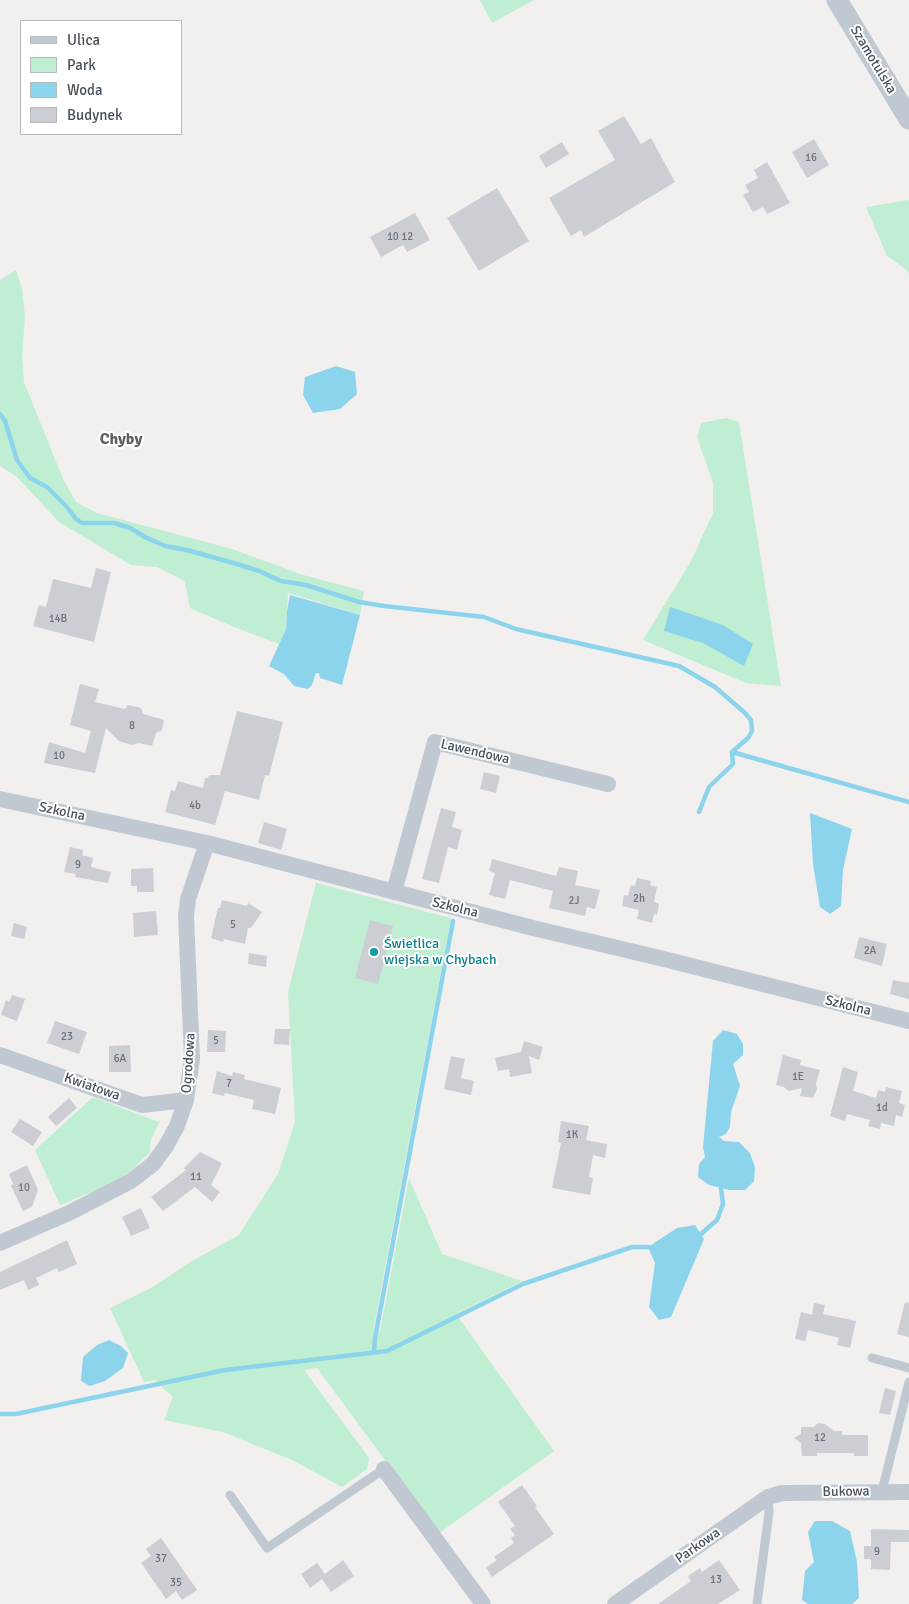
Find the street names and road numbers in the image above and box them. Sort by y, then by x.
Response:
street label: Szamotulska [846,23,900,97]
street label: Lawendowa [439,736,511,768]
street label: Szkolna [37,799,87,825]
street label: Szkolna [430,894,480,922]
street label: Szkolna [823,992,873,1020]
street label: Ogrodowa [179,1032,199,1094]
street label: Kwiatowa [62,1070,122,1104]
street label: Bukowa [822,1483,870,1501]
street label: Parkowa [672,1525,724,1567]

